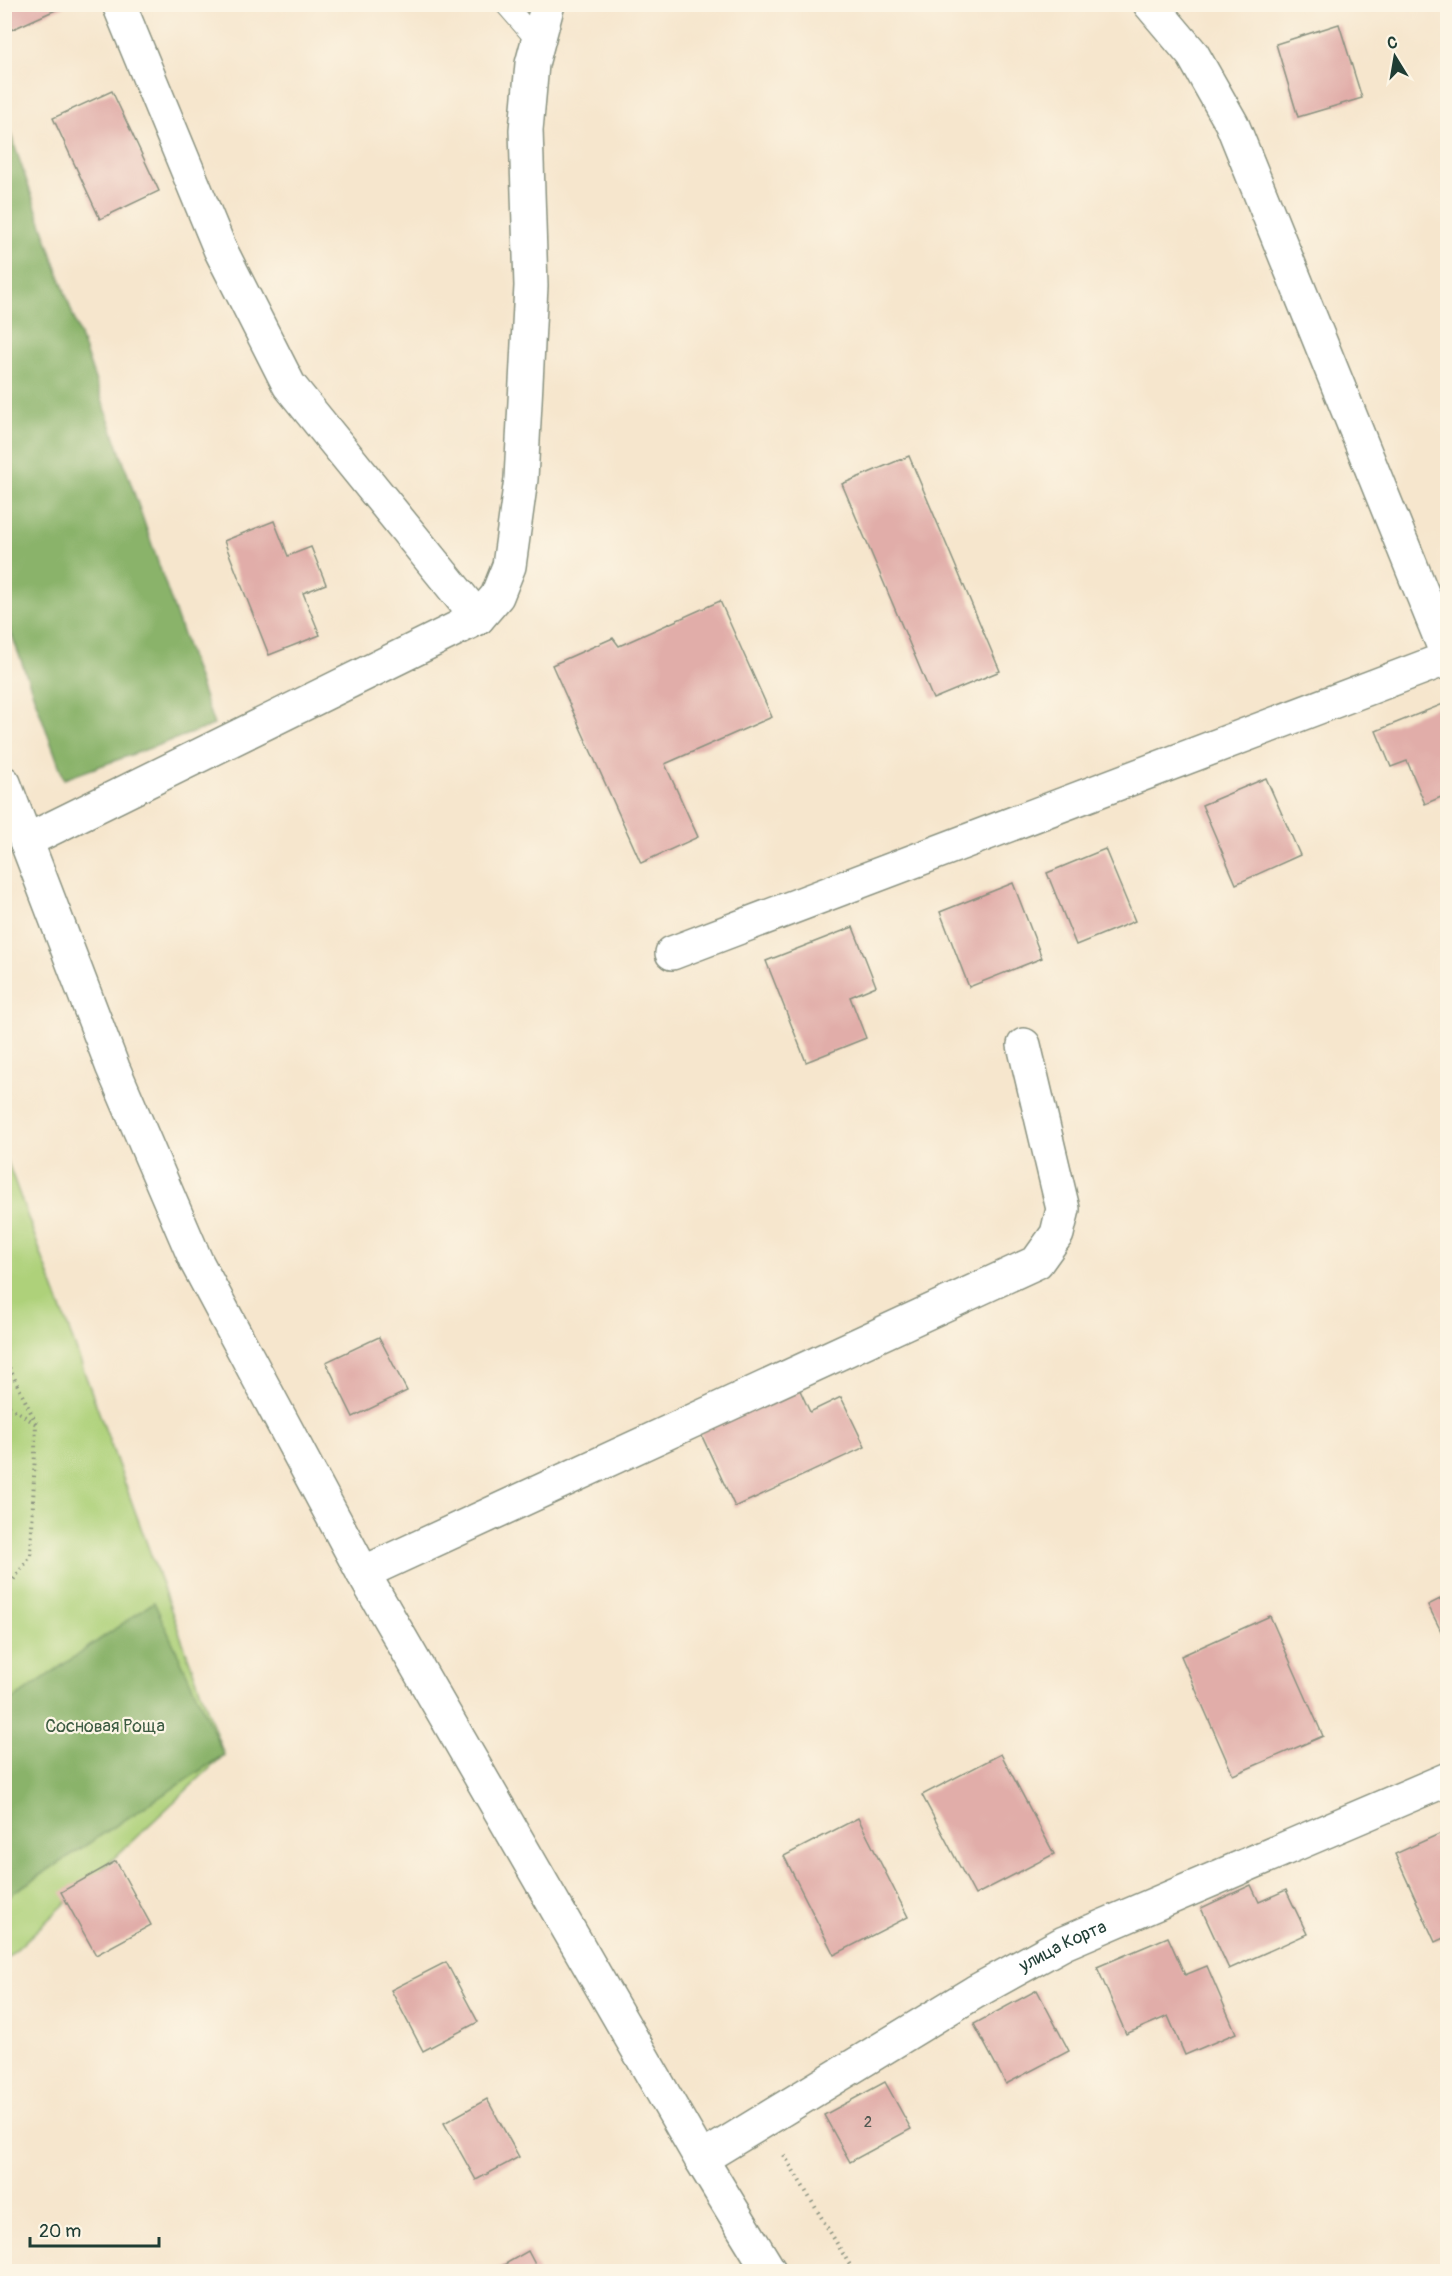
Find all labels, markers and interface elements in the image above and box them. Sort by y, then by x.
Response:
north arrow [1365,27,1425,87]
text: С [1386,32,1399,54]
park label: Сосновая Роща [45,1715,165,1738]
street label: улица Корта [1014,1915,1110,1978]
house number: 2 [864,2113,872,2132]
scale bar [30,2210,159,2248]
text: 20 m [39,2220,81,2243]

